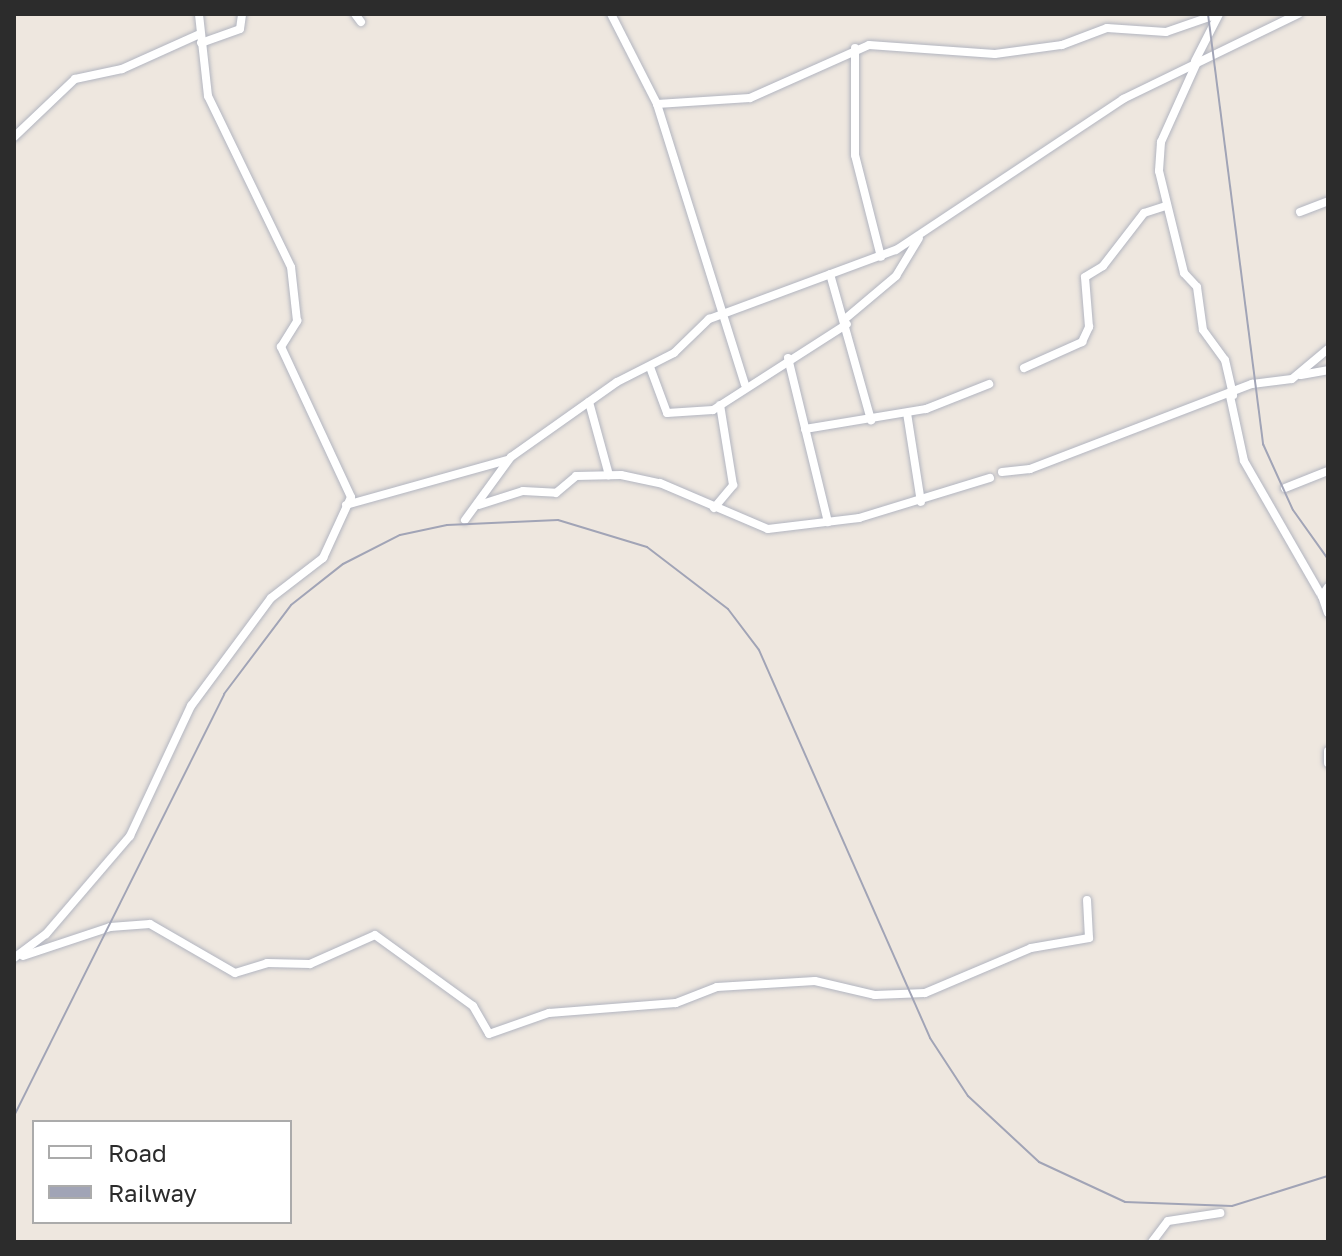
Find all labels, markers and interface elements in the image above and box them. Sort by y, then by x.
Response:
legend [32,1120,292,1224]
text: Road [108,1138,167,1167]
text: Railway [108,1178,197,1207]

